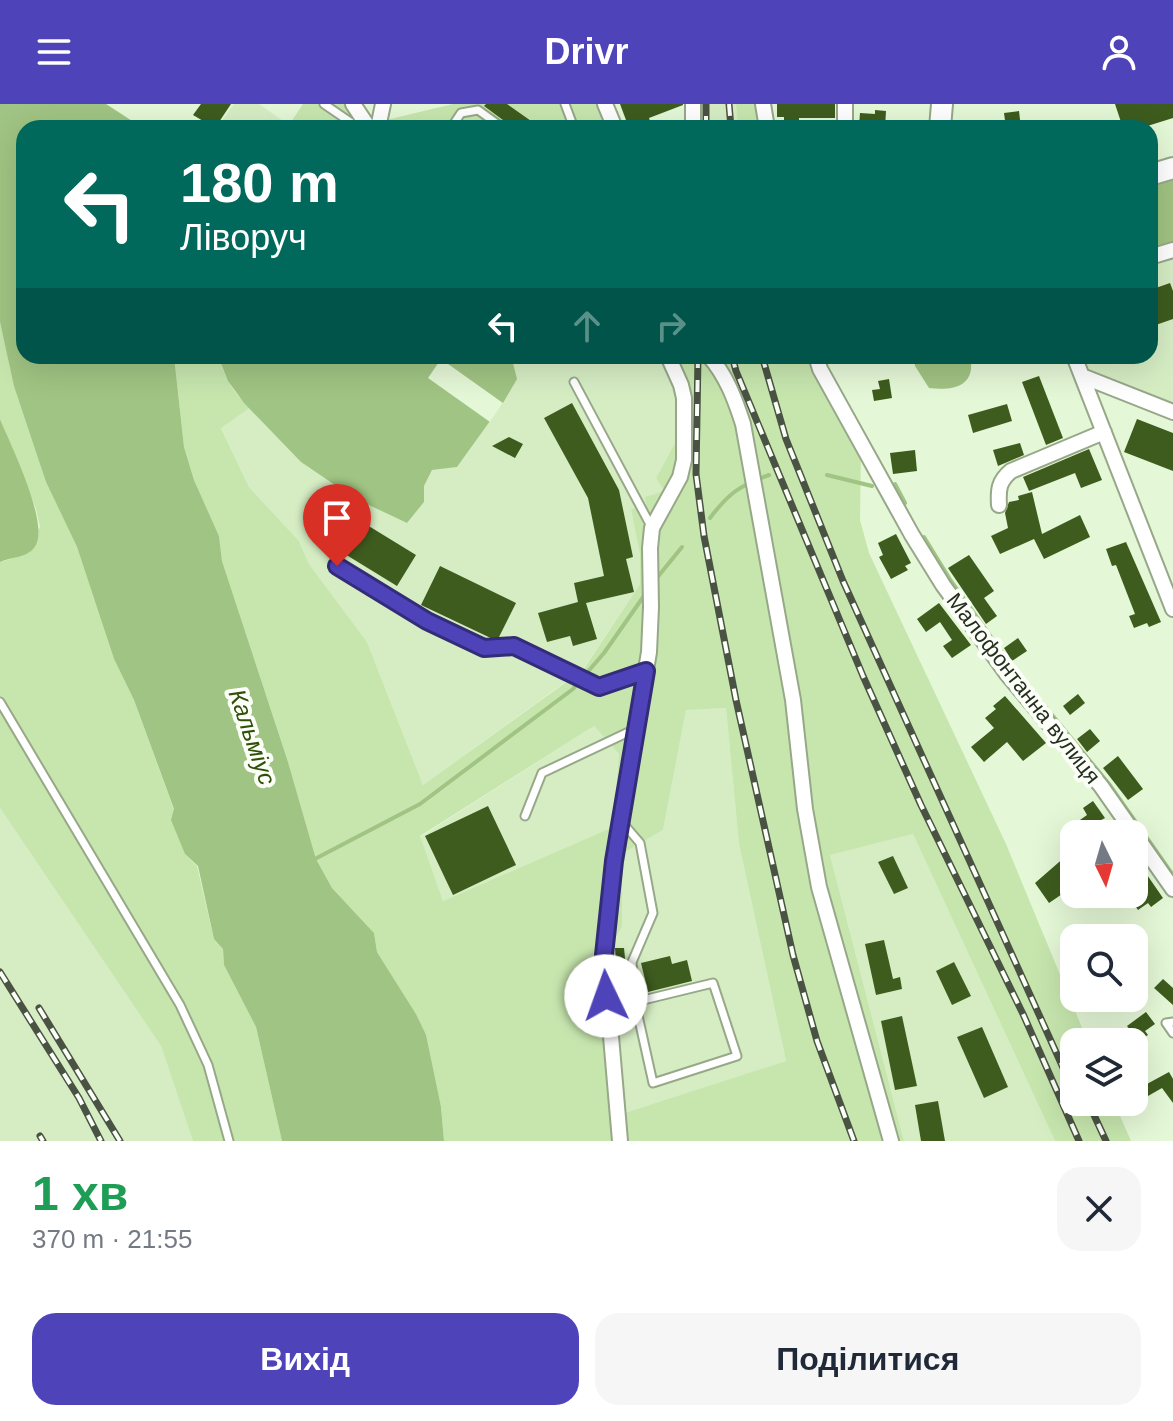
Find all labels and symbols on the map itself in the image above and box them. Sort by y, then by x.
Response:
pin [303,484,371,566]
street label: Малофонтанна вулиця [942,588,1106,788]
water label: Кальміус [224,686,281,788]
north arrow [1060,820,1148,908]
position arrow [564,954,648,1038]

